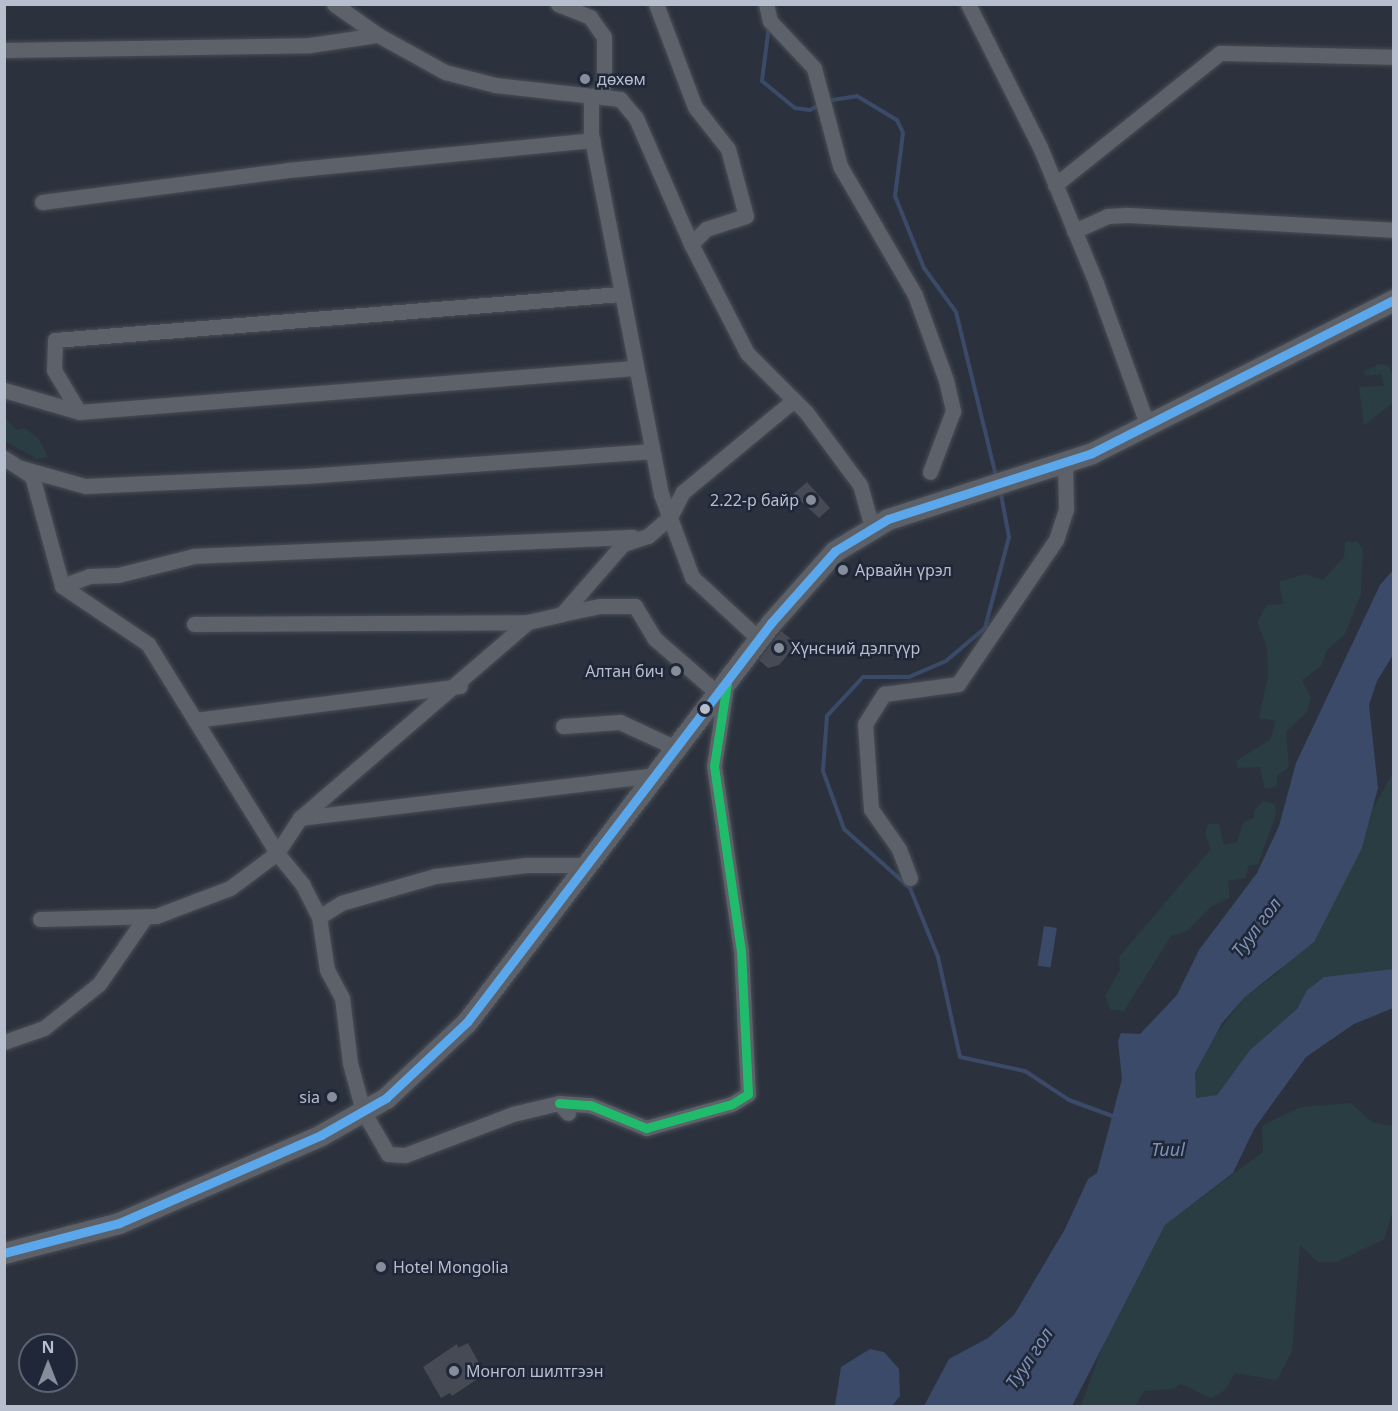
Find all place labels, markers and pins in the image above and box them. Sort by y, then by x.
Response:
place label: дөхөм [597,69,646,89]
marker: дөхөм [578,72,592,86]
place label: 2.22-р байр [710,490,799,510]
marker: 2.22-р байр [804,493,818,507]
place label: Арвайн үрэл [855,560,952,580]
marker: Арвайн үрэл [836,563,850,577]
place label: Хүнсний дэлгүүр [791,638,920,658]
marker: Хүнсний дэлгүүр [772,641,786,655]
place label: Алтан бич [585,661,664,681]
marker: Алтан бич [669,664,683,678]
unlabelled marker [699,703,711,715]
place label: sia [299,1087,320,1107]
marker: sia [325,1090,339,1104]
place label: Hotel Mongolia [393,1257,508,1277]
marker: Hotel Mongolia [374,1260,388,1274]
place label: Монгол шилтгээн [466,1361,603,1381]
marker: Монгол шилтгээн [447,1364,461,1378]

